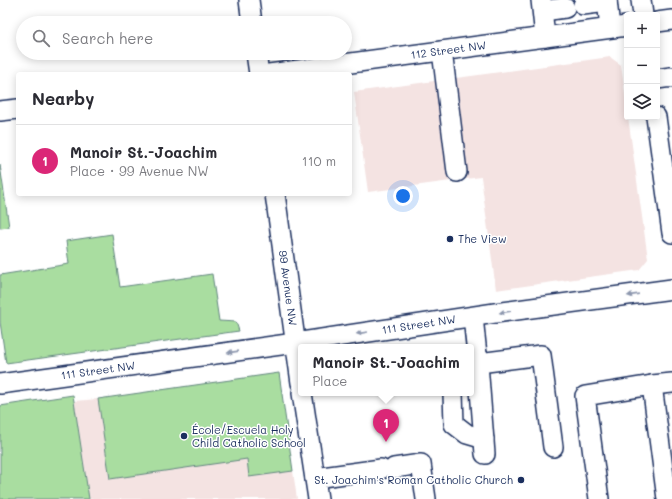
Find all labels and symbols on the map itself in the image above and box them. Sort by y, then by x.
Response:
street label: 112 Street NW [410,37,487,62]
your location [393,186,413,206]
place label: The View [458,231,506,246]
marker: The View [445,234,455,244]
street label: 99 Avenue NW [276,249,301,327]
one-way arrow [627,292,639,298]
one-way arrow [498,309,511,315]
street label: 111 Street NW [381,311,457,337]
one-way arrow [356,330,368,336]
one-way arrow [227,349,239,355]
street label: 111 Street NW [60,357,136,382]
pin: 1 [373,409,399,442]
place label: École/Escuela Holy Child Catholic School [192,422,306,450]
marker: École/Escuela Holy Child Catholic School [179,431,189,441]
place label: St. Joachim's Roman Catholic Church [314,472,513,487]
marker: St. Joachim's Roman Catholic Church [516,475,526,485]

